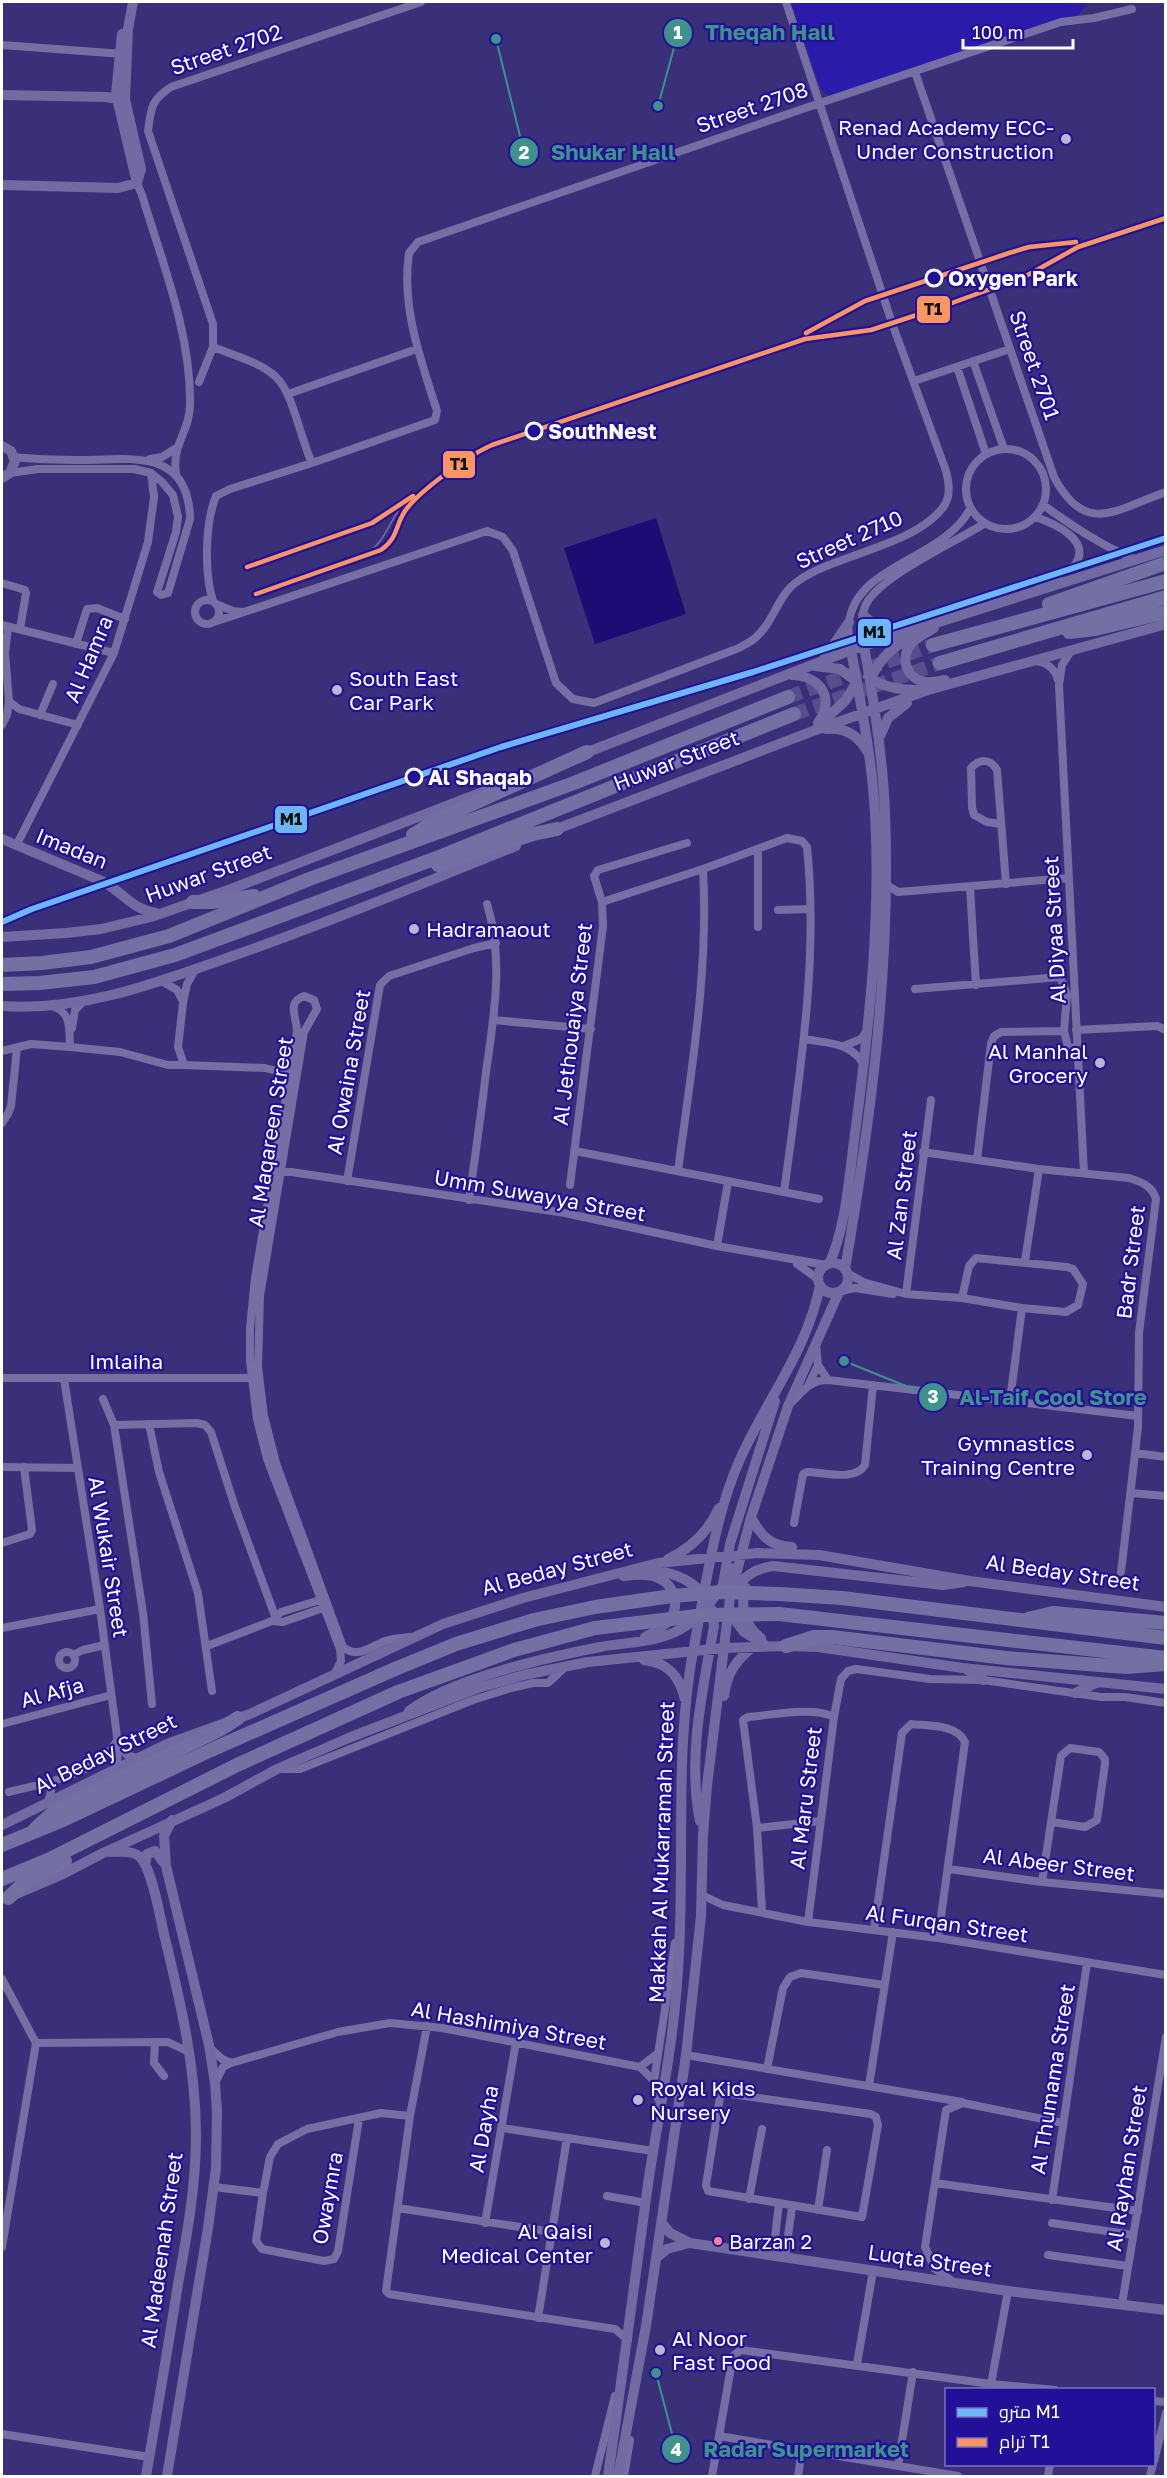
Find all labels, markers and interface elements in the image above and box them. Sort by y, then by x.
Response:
scale bar [963,12,1072,50]
callout: Theqah Hall [663,13,847,53]
street label: Street 2702 [167,18,285,80]
text: Theqah Hall [705,18,835,45]
text: 1 [673,21,683,43]
text: 100 m [972,21,1023,43]
street label: Street 2708 [693,76,811,138]
place label: Renad Academy ECC- Under Construction [838,114,1054,164]
callout: Shukar Hall [509,132,688,172]
marker: Renad Academy ECC- Under Construction [1059,132,1073,146]
text: Shukar Hall [551,138,675,165]
text: 2 [519,141,530,163]
place label: Oxygen Park [948,265,1078,291]
marker: Oxygen Park [925,269,943,287]
line badge: T1 [916,295,951,324]
text: T1 [924,299,942,319]
street label: Street 2701 [1004,307,1066,423]
place label: SouthNest [548,418,657,444]
marker: SouthNest [525,422,543,440]
line badge: T1 [442,450,476,479]
text: T1 [450,454,468,474]
street label: Street 2710 [792,504,906,574]
street label: Al Hamra [58,612,118,706]
line badge: M1 [857,618,892,647]
text: M1 [863,622,885,642]
place label: South East Car Park [349,665,458,715]
marker: South East Car Park [330,683,344,697]
street label: Huwar Street [609,724,743,796]
place label: Al Shaqab [428,764,532,790]
marker: Al Shaqab [405,768,423,786]
line badge: M1 [274,805,308,834]
text: M1 [280,809,302,829]
street label: Imadan [32,822,112,874]
street label: Huwar Street [141,838,275,908]
street label: Al Diyaa Street [1037,855,1071,1005]
place label: Hadramaout [426,916,551,942]
street label: Al Jethouaiya Street [547,921,597,1127]
marker: Hadramaout [407,922,421,936]
street label: Al Owaina Street [321,987,375,1157]
street label: Al Maqareen Street [242,1035,298,1229]
place label: Al Manhal Grocery [988,1038,1088,1088]
marker: Al Manhal Grocery [1093,1056,1107,1070]
street label: Al Zan Street [880,1129,922,1261]
street label: Umm Suwayya Street [432,1164,648,1226]
street label: Badr Street [1110,1204,1150,1320]
street label: Imlaiha [89,1348,163,1374]
callout: Al-Taif Cool Store [918,1377,1159,1417]
text: Al-Taif Cool Store [959,1383,1147,1410]
text: 3 [928,1385,939,1407]
place label: Gymnastics Training Centre [921,1430,1075,1480]
marker: Gymnastics Training Centre [1080,1448,1094,1462]
street label: Al Wukair Street [83,1475,135,1639]
street label: Al Beday Street [479,1535,635,1601]
street label: Al Beday Street [984,1548,1142,1596]
street label: Al Afja [18,1671,86,1713]
street label: Makkah Al Mukarramah Street [643,1701,679,2003]
street label: Al Beday Street [29,1707,181,1799]
street label: Al Maru Street [783,1725,827,1871]
street label: Al Abeer Street [982,1842,1136,1886]
street label: Al Furqan Street [864,1899,1030,1947]
street label: Al Thumama Street [1024,1982,1080,2176]
street label: Al Hashimiya Street [409,1995,609,2055]
place label: Royal Kids Nursery [650,2075,755,2125]
street label: Al Dayha [463,2083,503,2175]
street label: Al Rayhan Street [1100,2083,1152,2253]
marker: Royal Kids Nursery [631,2093,645,2107]
street label: Al Madeenah Street [134,2150,188,2350]
street label: Owaymra [306,2150,348,2246]
place label: Al Qaisi Medical Center [441,2218,593,2268]
place label: Barzan 2 [729,2229,812,2253]
marker: Barzan 2 [712,2235,724,2247]
marker: Al Qaisi Medical Center [598,2236,612,2250]
street label: Luqta Street [866,2238,994,2282]
place label: Al Noor Fast Food [672,2325,771,2375]
marker: Al Noor Fast Food [653,2343,667,2357]
legend [945,2388,1155,2466]
text: مترو M1 [999,2400,1060,2423]
callout: Radar Supermarket [661,2429,921,2469]
text: ترام T1 [999,2430,1050,2454]
text: Radar Supermarket [703,2435,909,2462]
text: 4 [670,2438,682,2460]

